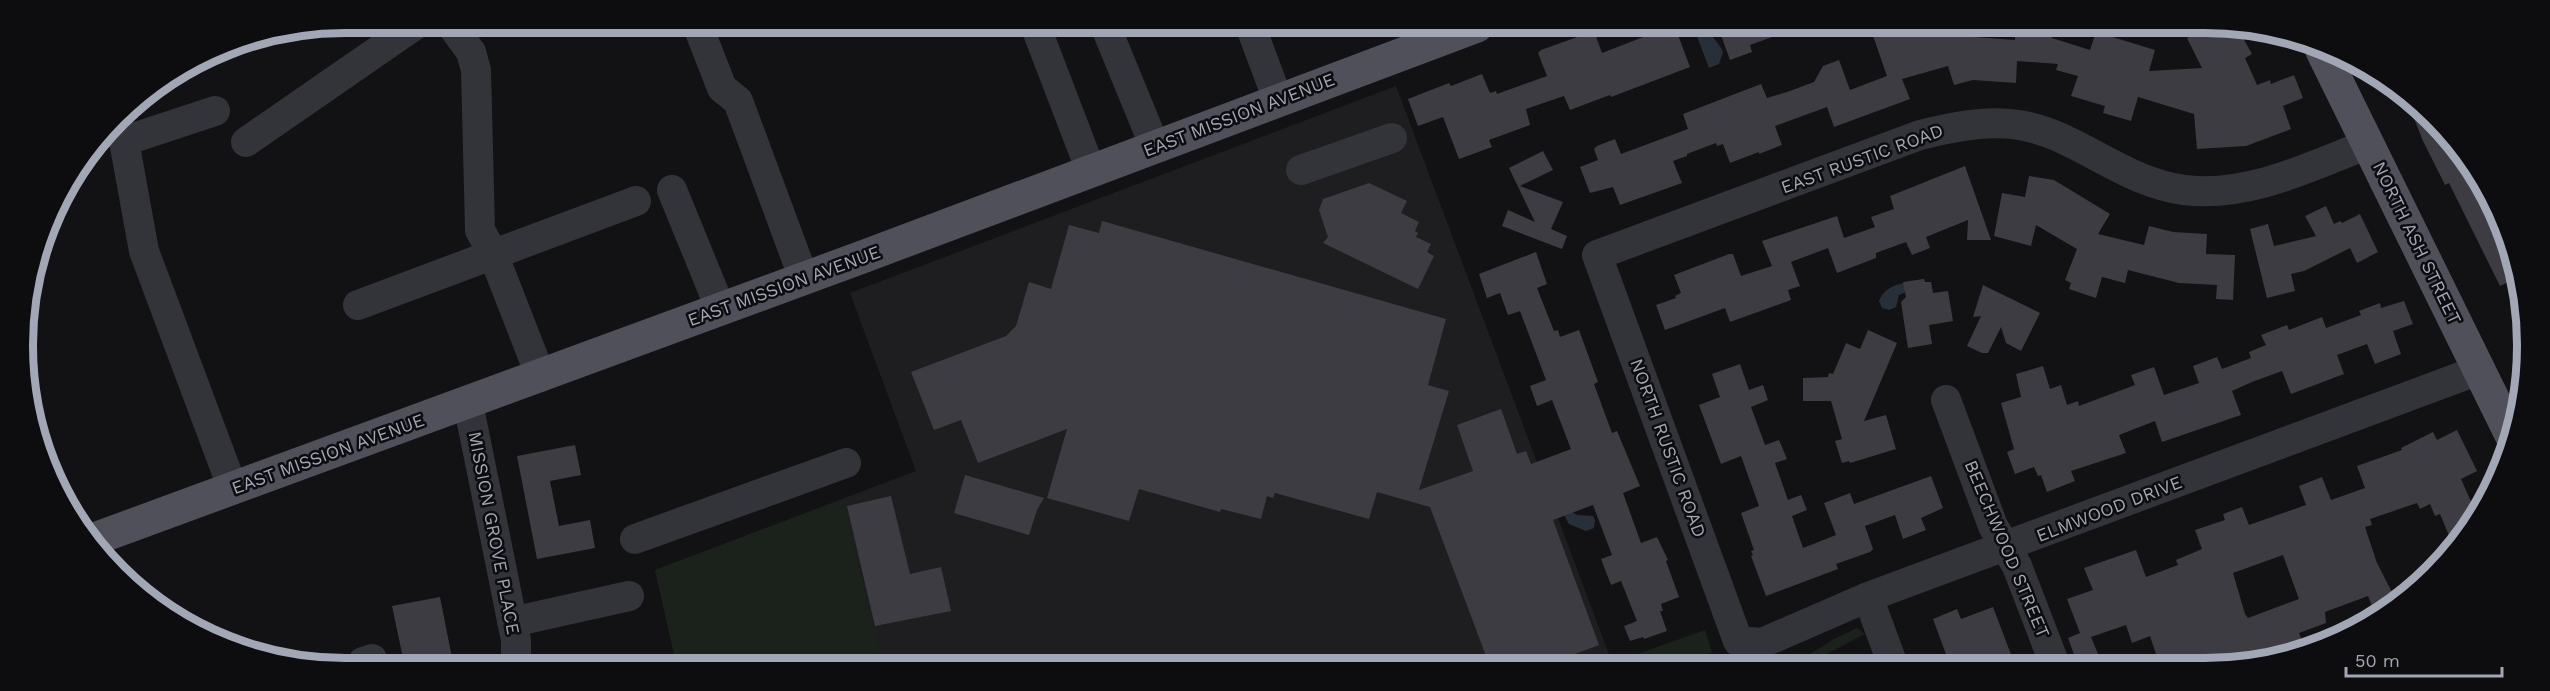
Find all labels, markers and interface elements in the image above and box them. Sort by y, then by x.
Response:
street label: EAST MISSION AVENUE [1140,68,1337,161]
street label: EAST RUSTIC ROAD [1778,119,1946,198]
street label: NORTH ASH STREET [2369,158,2466,328]
street label: EAST MISSION AVENUE [685,241,883,330]
street label: NORTH RUSTIC ROAD [1626,356,1711,540]
street label: EAST MISSION AVENUE [229,409,427,498]
street label: MISSION GROVE PLACE [464,430,524,636]
street label: BEECHWOOD STREET [1961,457,2054,641]
street label: ELMWOOD DRIVE [2033,471,2185,546]
scale bar [2346,640,2502,678]
text: 50 m [2355,650,2400,671]

